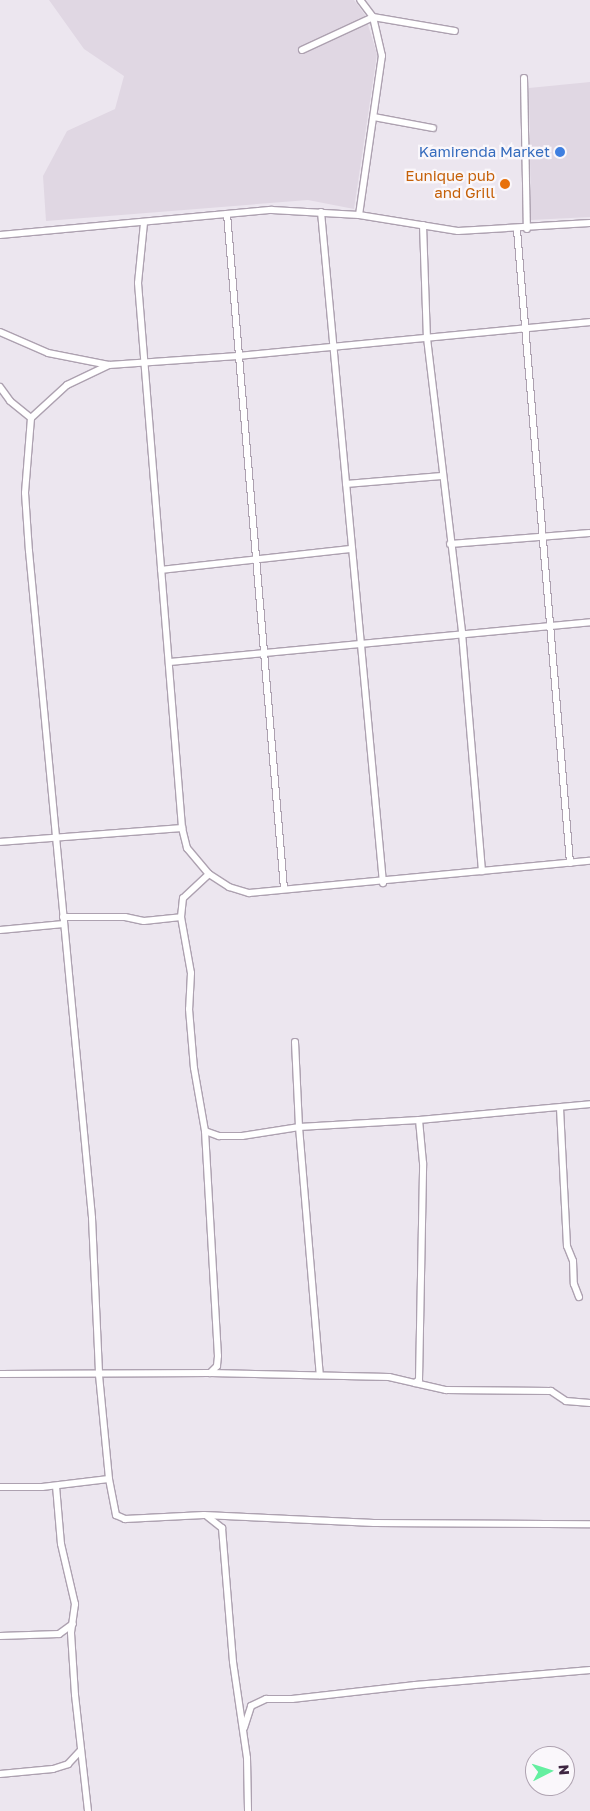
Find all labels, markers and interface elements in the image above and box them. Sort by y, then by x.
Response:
place label: Kamirenda Market [419,143,550,161]
marker: Kamirenda Market [554,146,566,158]
place label: Eunique pub and Grill [405,166,495,201]
marker: Eunique pub and Grill [499,178,511,190]
north arrow [525,1746,575,1796]
text: N [556,1764,573,1776]

